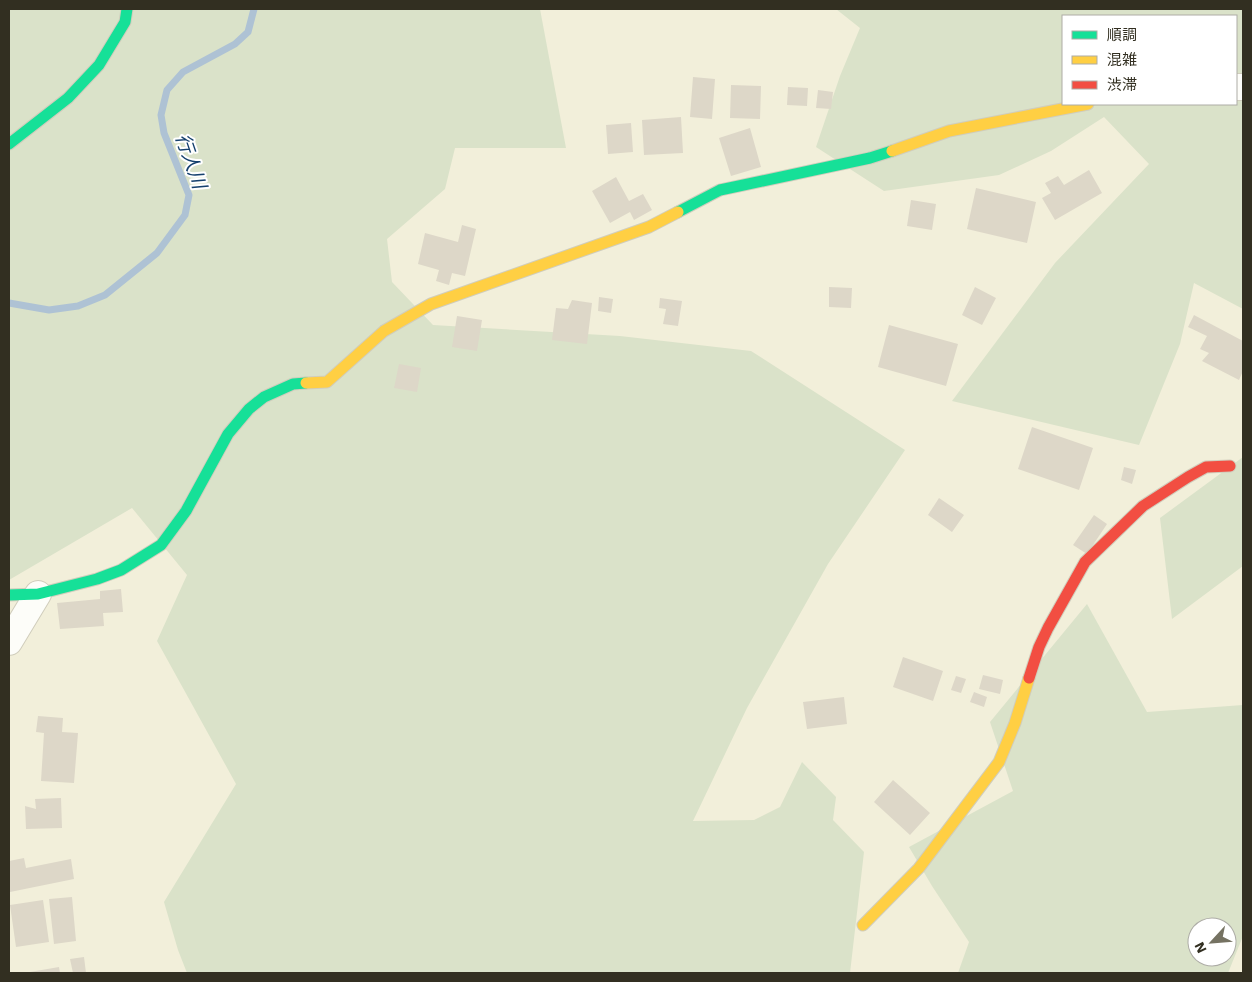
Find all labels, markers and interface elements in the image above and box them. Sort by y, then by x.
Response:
legend [1062,15,1237,105]
text: 順調 [1107,26,1137,44]
text: 混雑 [1107,51,1137,69]
text: 渋滞 [1107,76,1137,94]
water label: 行人川 [171,130,212,194]
north arrow [1187,917,1237,967]
text: N [1191,940,1210,956]

